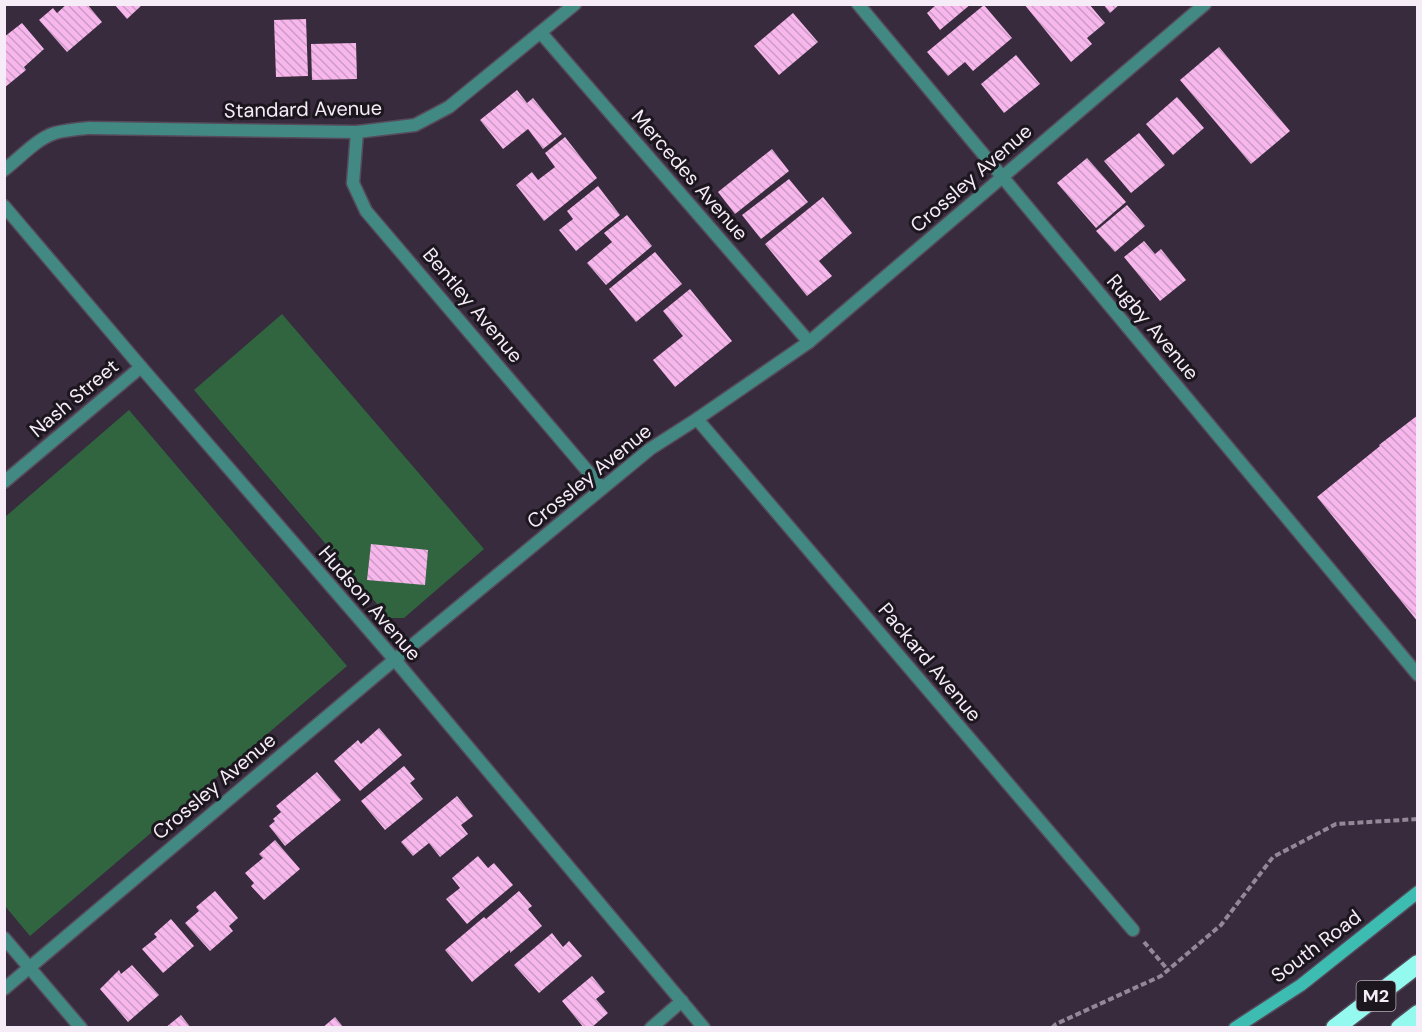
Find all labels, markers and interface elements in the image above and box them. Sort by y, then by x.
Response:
street label: Standard Avenue [224,95,382,123]
street label: Mercedes Avenue [626,104,754,246]
street label: Crossley Avenue [905,118,1037,238]
street label: Bentley Avenue [417,242,529,368]
street label: Rugby Avenue [1101,269,1205,385]
street label: Nash Street [24,353,124,443]
street label: Crossley Avenue [521,418,657,534]
street label: Hudson Avenue [313,540,427,666]
street label: Packard Avenue [873,597,987,727]
street label: Crossley Avenue [147,727,281,845]
street label: South Road [1266,904,1366,988]
road number: M2 [1356,981,1396,1011]

